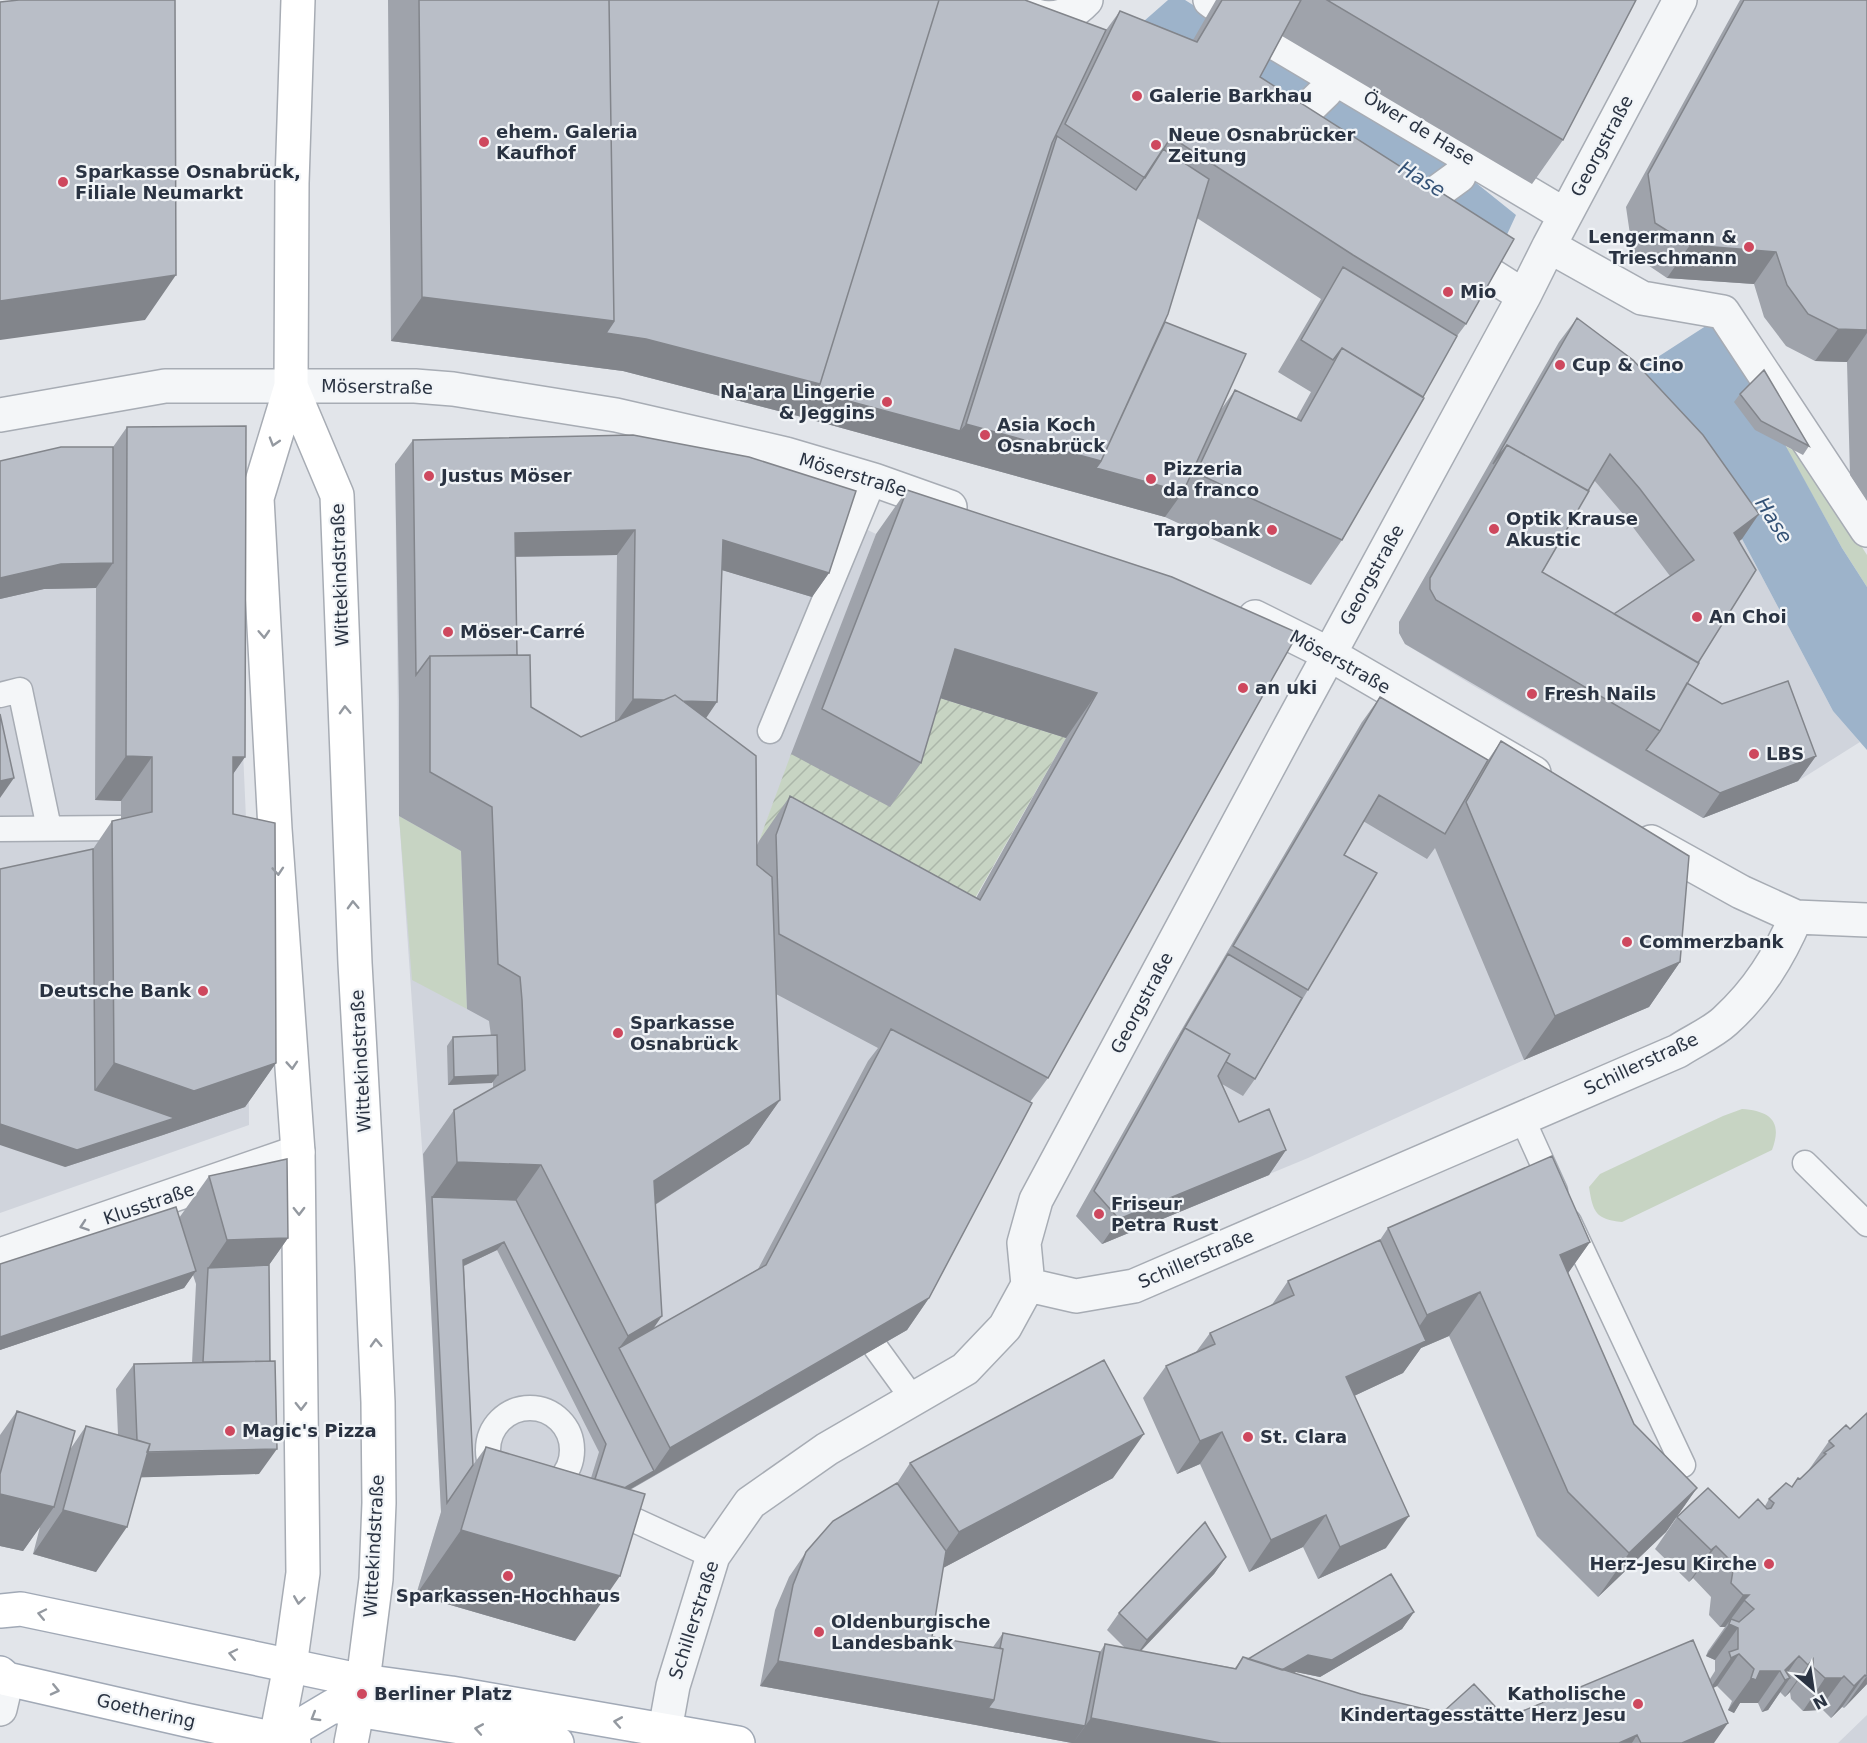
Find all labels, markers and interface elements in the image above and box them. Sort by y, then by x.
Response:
place label: Galerie Barkhau [1149,85,1312,106]
street label: Öwer de Hase [1360,86,1479,169]
marker: Galerie Barkhau [1130,89,1144,103]
street label: Georgstraße [1566,91,1637,200]
place label: ehem. Galeria Kaufhof [496,121,638,163]
place label: Neue Osnabrücker Zeitung [1168,124,1355,166]
marker: ehem. Galeria Kaufhof [477,135,491,149]
marker: Neue Osnabrücker Zeitung [1149,138,1163,152]
water label: Hase [1394,156,1450,202]
place label: Sparkasse Osnabrück, Filiale Neumarkt [75,161,301,203]
marker: Sparkasse Osnabrück, Filiale Neumarkt [56,175,70,189]
place label: Lengermann & Trieschmann [1588,226,1737,268]
marker: Lengermann & Trieschmann [1742,240,1756,254]
place label: Mio [1460,281,1496,302]
marker: Mio [1441,285,1455,299]
place label: Cup & Cino [1572,354,1684,375]
marker: Cup & Cino [1553,358,1567,372]
street label: Möserstraße [321,375,433,398]
place label: Na'ara Lingerie & Jeggins [720,381,875,423]
marker: Na'ara Lingerie & Jeggins [880,395,894,409]
place label: Asia Koch Osnabrück [997,414,1106,456]
marker: Asia Koch Osnabrück [978,428,992,442]
one-way arrow [269,436,281,447]
street label: Möserstraße [797,448,910,501]
place label: Pizzeria da franco [1163,458,1259,500]
place label: Justus Möser [439,465,572,486]
marker: Justus Möser [422,469,436,483]
marker: Pizzeria da franco [1144,472,1158,486]
water label: Hase [1750,492,1798,548]
street label: Wittekindstraße [327,503,352,647]
place label: Optik Krause Akustic [1506,508,1638,550]
place label: Targobank [1154,519,1261,540]
street label: Georgstraße [1335,521,1408,629]
marker: Optik Krause Akustic [1487,522,1501,536]
marker: Targobank [1265,523,1279,537]
place label: An Choi [1709,606,1787,627]
marker: An Choi [1690,610,1704,624]
place label: Möser-Carré [460,621,585,642]
marker: Möser-Carré [441,625,455,639]
street label: Möserstraße [1286,625,1394,698]
one-way arrow [258,630,271,639]
place label: an uki [1255,677,1317,698]
marker: an uki [1236,681,1250,695]
place label: Fresh Nails [1544,683,1656,704]
marker: Fresh Nails [1525,687,1539,701]
one-way arrow [339,706,352,715]
place label: LBS [1766,743,1804,764]
marker: LBS [1747,747,1761,761]
one-way arrow [271,866,284,875]
one-way arrow [347,900,360,909]
place label: Commerzbank [1639,931,1784,952]
marker: Commerzbank [1620,935,1634,949]
street label: Georgstraße [1106,948,1177,1057]
place label: Deutsche Bank [39,980,192,1001]
marker: Deutsche Bank [196,984,210,998]
street label: Wittekindstraße [346,989,375,1133]
place label: Sparkasse Osnabrück [630,1012,739,1054]
marker: Sparkasse Osnabrück [611,1026,625,1040]
street label: Schillerstraße [1580,1028,1701,1099]
one-way arrow [285,1061,298,1070]
street label: Klusstraße [101,1178,197,1229]
place label: Friseur Petra Rust [1111,1193,1219,1235]
one-way arrow [292,1206,305,1215]
marker: Friseur Petra Rust [1092,1207,1106,1221]
one-way arrow [79,1219,90,1232]
street label: Schillerstraße [1135,1225,1257,1292]
one-way arrow [369,1339,382,1348]
one-way arrow [295,1401,307,1410]
place label: Magic's Pizza [242,1420,377,1441]
marker: Magic's Pizza [223,1424,237,1438]
place label: St. Clara [1260,1426,1347,1447]
marker: St. Clara [1241,1430,1255,1444]
street label: Wittekindstraße [359,1474,388,1618]
place label: Herz-Jesu Kirche [1590,1553,1757,1574]
marker: Herz-Jesu Kirche [1762,1557,1776,1571]
street label: Schillerstraße [664,1558,723,1682]
marker: Sparkassen-Hochhaus [501,1569,515,1583]
place label: Sparkassen-Hochhaus [396,1585,620,1606]
one-way arrow [294,1596,306,1605]
one-way arrow [37,1608,47,1621]
place label: Oldenburgische Landesbank [831,1611,990,1653]
marker: Oldenburgische Landesbank [812,1625,826,1639]
one-way arrow [228,1648,238,1661]
north arrow [1783,1659,1843,1719]
one-way arrow [50,1683,60,1696]
place label: Berliner Platz [374,1683,512,1704]
place label: Katholische Kindertagesstätte Herz Jesu [1340,1683,1626,1725]
marker: Berliner Platz [355,1687,369,1701]
street label: Goethering [95,1689,198,1732]
text: N [1810,1690,1830,1713]
marker: Katholische Kindertagesstätte Herz Jesu [1631,1697,1645,1711]
one-way arrow [311,1709,321,1721]
one-way arrow [614,1716,624,1729]
one-way arrow [474,1724,483,1736]

